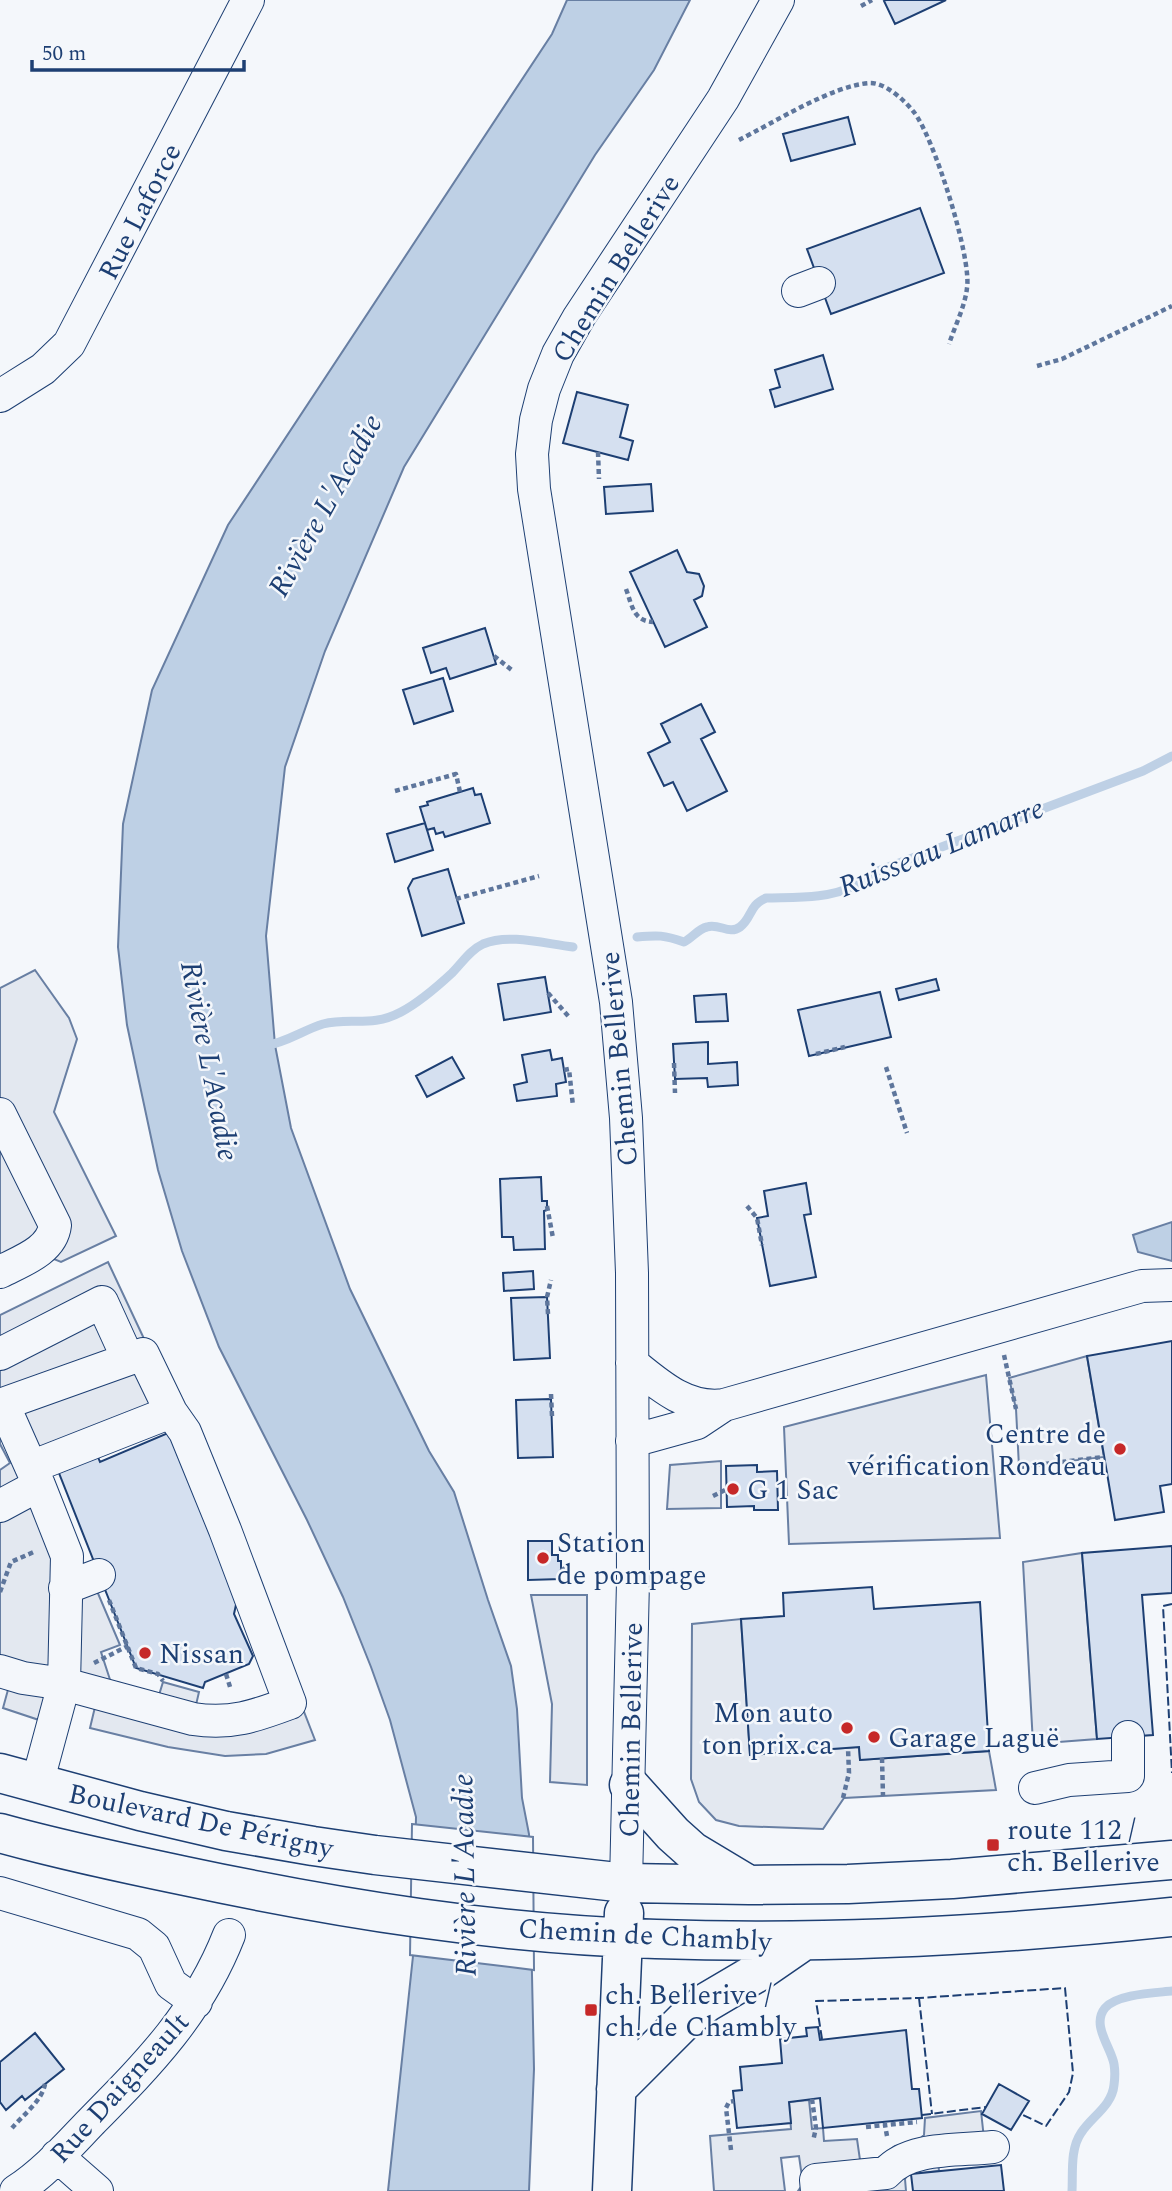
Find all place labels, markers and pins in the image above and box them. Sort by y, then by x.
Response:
place label: Centre de vérification Rondeau [847,1413,1106,1488]
marker: Centre de vérification Rondeau [1112,1441,1128,1457]
place label: G 1 Sac [747,1469,839,1512]
marker: G 1 Sac [725,1481,741,1497]
place label: Station de pompage [557,1522,707,1597]
marker: Station de pompage [535,1550,551,1566]
place label: Nissan [159,1633,244,1676]
marker: Nissan [137,1645,153,1661]
place label: Mon auto ton prix.ca [701,1692,833,1767]
place label: Garage Laguë [888,1717,1060,1760]
marker: Mon auto ton prix.ca [839,1720,855,1736]
marker: Garage Laguë [866,1729,882,1745]
place label: route 112 / ch. Bellerive [1007,1809,1160,1884]
marker: route 112 / ch. Bellerive [985,1837,1001,1853]
place label: ch. Bellerive / ch. de Chambly [605,1974,798,2049]
marker: ch. Bellerive / ch. de Chambly [583,2002,599,2018]

